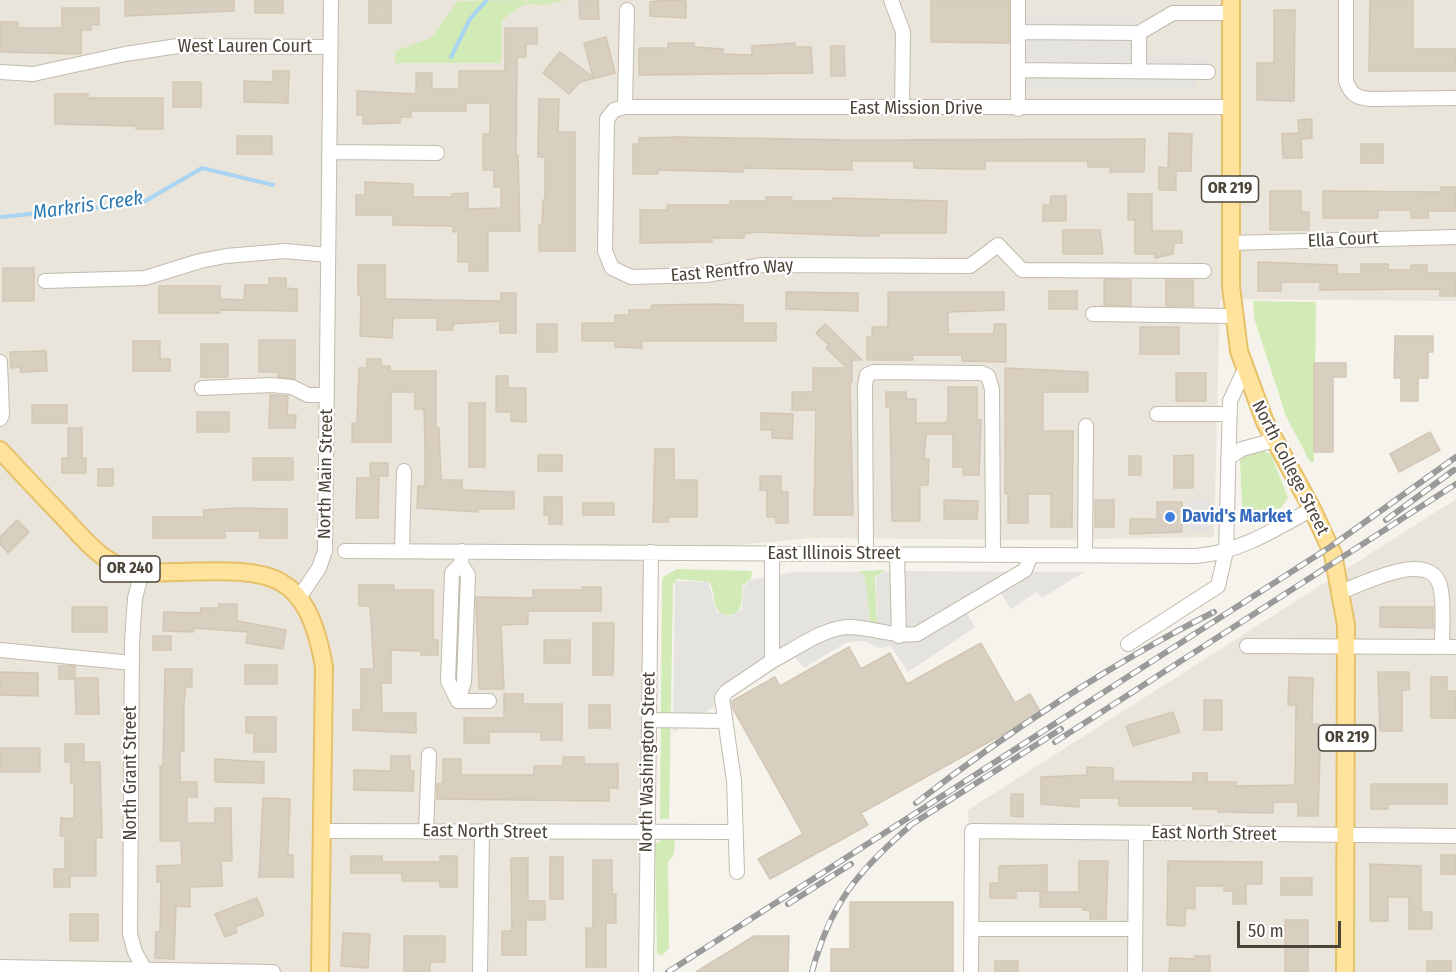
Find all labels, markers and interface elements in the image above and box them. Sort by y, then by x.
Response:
street label: West Lauren Court [178,36,312,58]
street label: East Mission Drive [849,98,983,120]
road number: OR 219 [1202,176,1258,202]
water label: Markris Creek [31,186,145,226]
street label: Ella Court [1307,227,1379,253]
street label: East Rentfro Way [670,255,794,287]
street label: North College Street [1247,397,1333,539]
street label: North Main Street [314,409,338,539]
place label: David's Market [1182,506,1293,528]
marker: David's Market [1163,510,1177,524]
street label: East Illinois Street [767,543,901,565]
road number: OR 240 [100,556,160,582]
street label: North Washington Street [636,672,660,852]
street label: North Grant Street [120,706,142,840]
road number: OR 219 [1318,725,1376,751]
street label: East North Street [422,820,548,844]
street label: East North Street [1151,822,1277,846]
scale bar [1240,909,1344,947]
text: 50 m [1248,920,1284,942]

